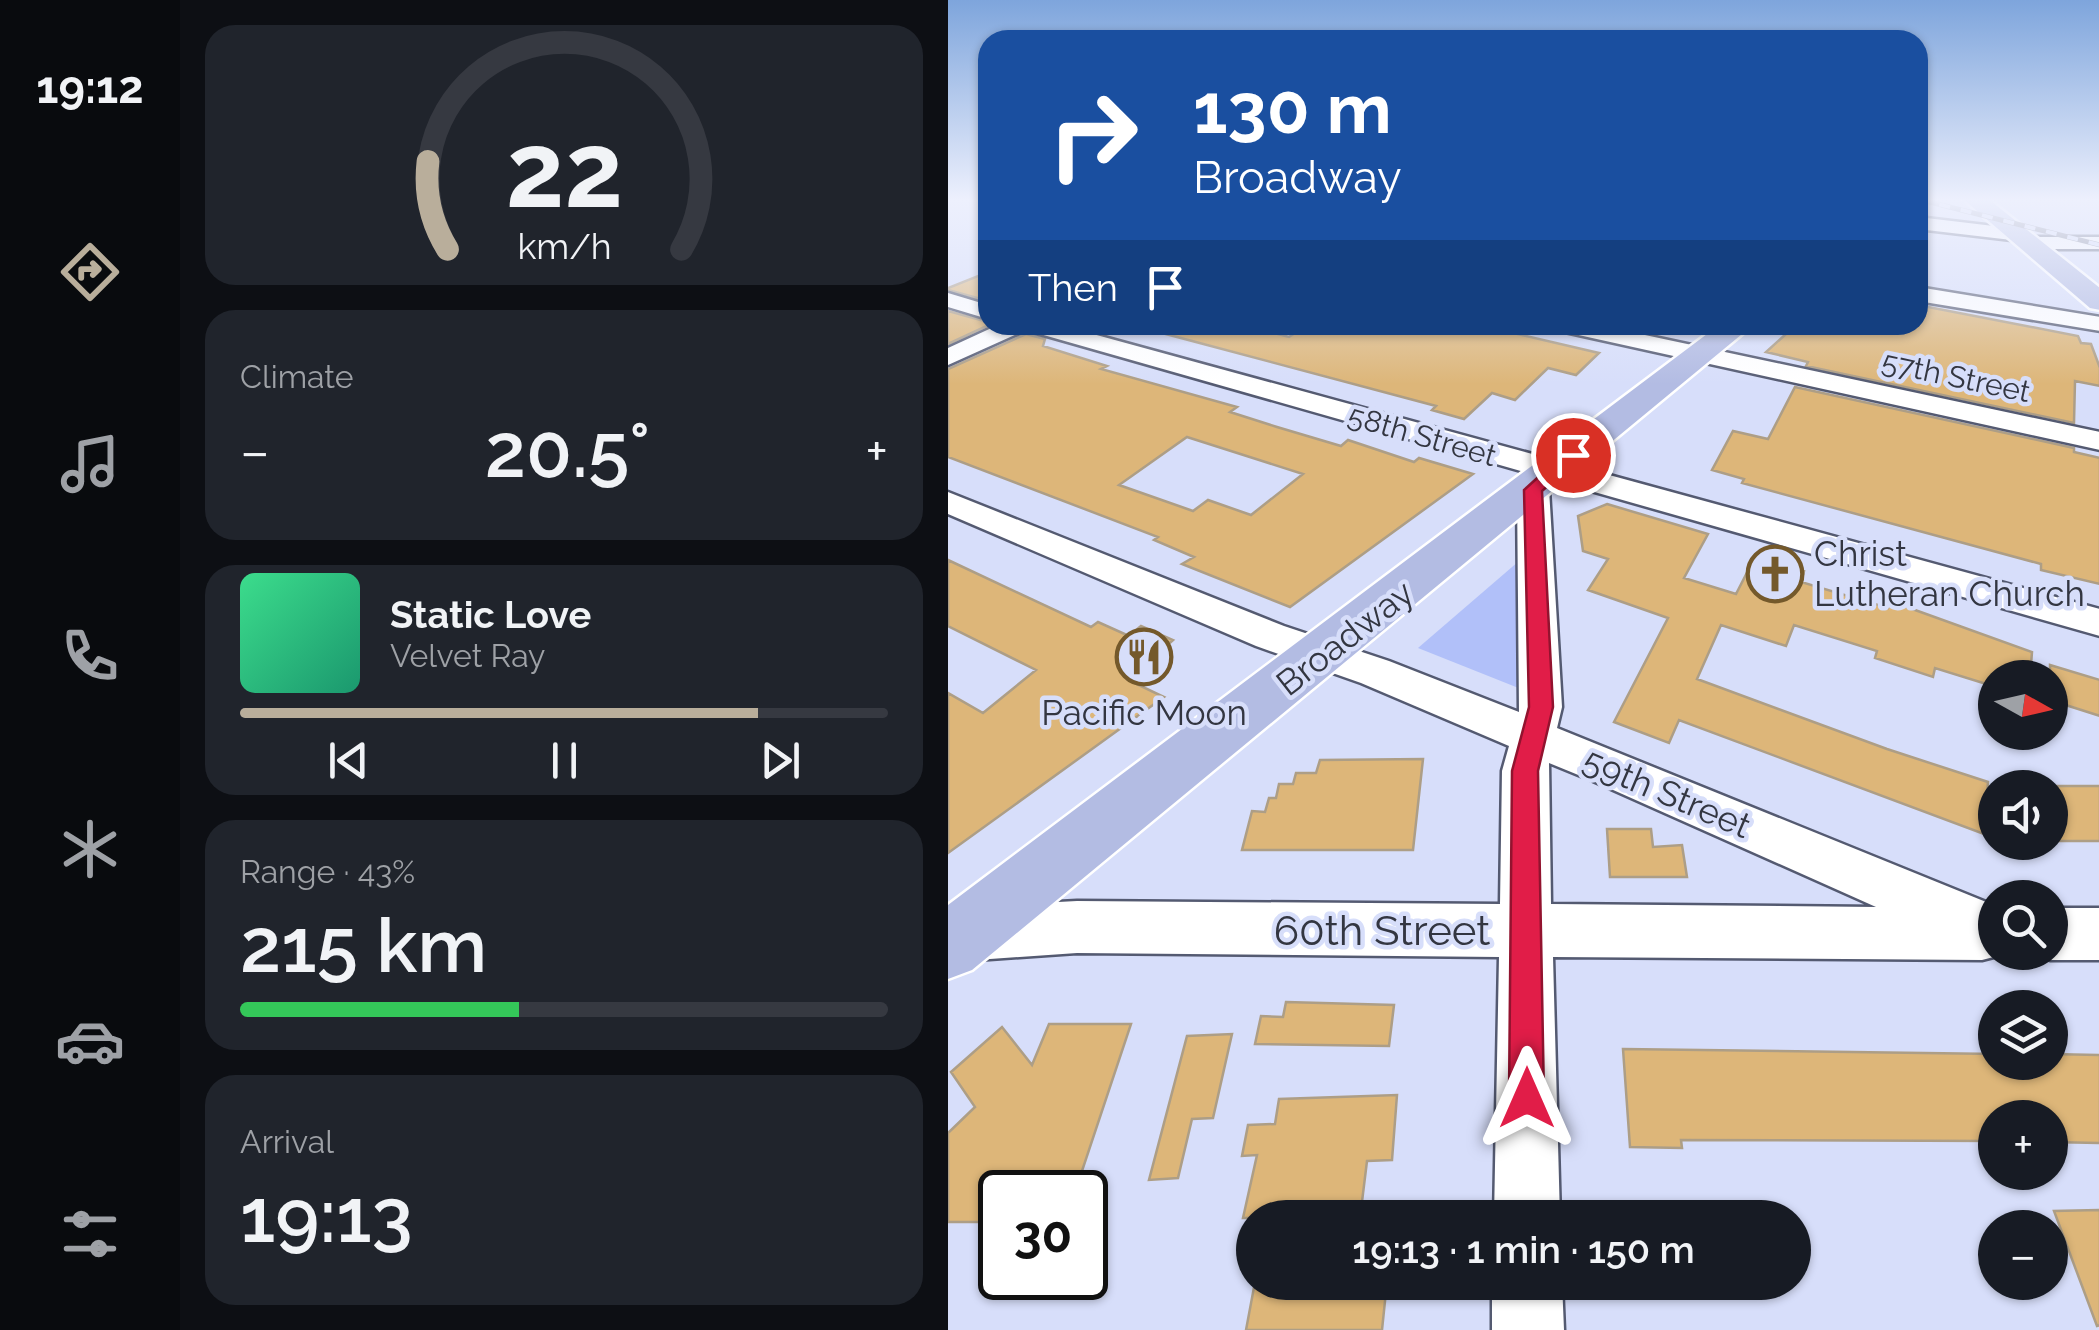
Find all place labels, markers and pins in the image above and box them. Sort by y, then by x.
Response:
pin [1531,413,1616,498]
place label: Christ Lutheran Church [1814,533,2085,614]
church icon: Christ Lutheran Church [1745,544,1805,604]
restaurant icon: Pacific Moon [1114,627,1174,687]
place label: Pacific Moon [1041,692,1247,733]

